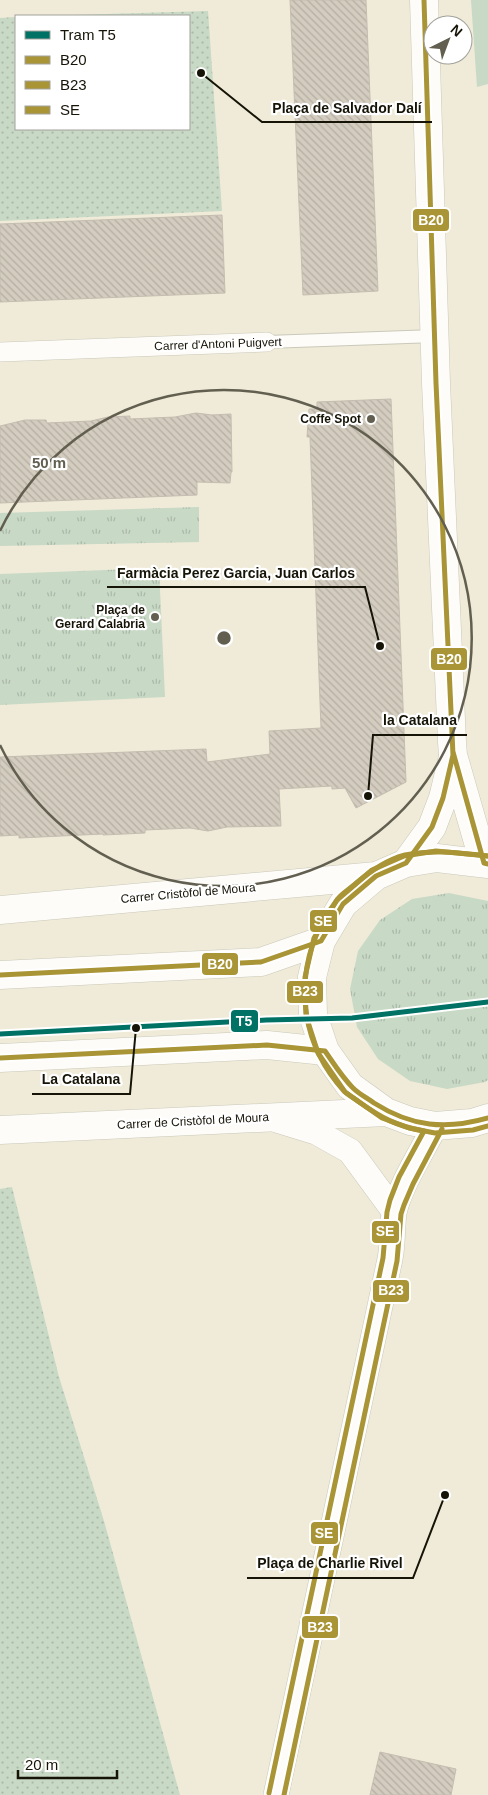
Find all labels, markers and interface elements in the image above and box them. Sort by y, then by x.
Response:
legend [15,15,190,130]
north arrow [423,15,473,65]
text: N [448,21,466,40]
text: Tram T5 [60,26,116,43]
text: B20 [60,51,87,68]
text: B23 [60,76,87,93]
callout: Plaça de Salvador Dalí [262,93,432,122]
text: Plaça de Salvador Dalí [272,100,423,116]
text: SE [60,101,80,118]
line badge: B20 [412,208,450,232]
text: B20 [418,212,444,228]
street label: Carrer d'Antoni Puigvert [154,335,283,353]
place label: Coffe Spot [300,412,361,426]
marker: Coffe Spot [365,413,377,425]
text: 50 m [32,454,66,471]
callout: Farmàcia Perez Garcia, Juan Carlos [107,558,365,587]
text: Farmàcia Perez Garcia, Juan Carlos [117,565,355,581]
place label: Plaça de Gerard Calabria [55,603,145,631]
marker: Plaça de Gerard Calabria [149,611,161,623]
centre of rings [215,629,233,647]
line badge: B20 [430,647,468,671]
text: B20 [436,651,462,667]
callout: la Catalana [373,706,467,735]
text: la Catalana [383,712,457,728]
street label: Carrer Cristòfol de Moura [120,880,256,906]
line badge: SE [309,909,338,933]
text: SE [314,913,332,929]
line badge: B20 [201,952,239,976]
text: B20 [207,956,233,972]
line badge: B23 [286,980,324,1004]
text: B23 [292,983,318,999]
line badge: T5 [230,1009,259,1033]
text: T5 [236,1013,252,1029]
callout: La Catalana [32,1065,130,1094]
text: La Catalana [42,1071,121,1087]
street label: Carrer de Cristòfol de Moura [117,1110,270,1132]
line badge: SE [371,1220,400,1244]
text: SE [376,1223,394,1239]
line badge: B23 [372,1279,410,1303]
text: B23 [378,1282,404,1298]
line badge: SE [310,1521,339,1545]
text: SE [315,1525,333,1541]
callout: Plaça de Charlie Rivel [247,1549,413,1578]
text: Plaça de Charlie Rivel [257,1555,403,1571]
line badge: B23 [301,1615,339,1639]
text: B23 [307,1619,333,1635]
scale bar [18,1748,116,1780]
text: 20 m [25,1756,58,1773]

